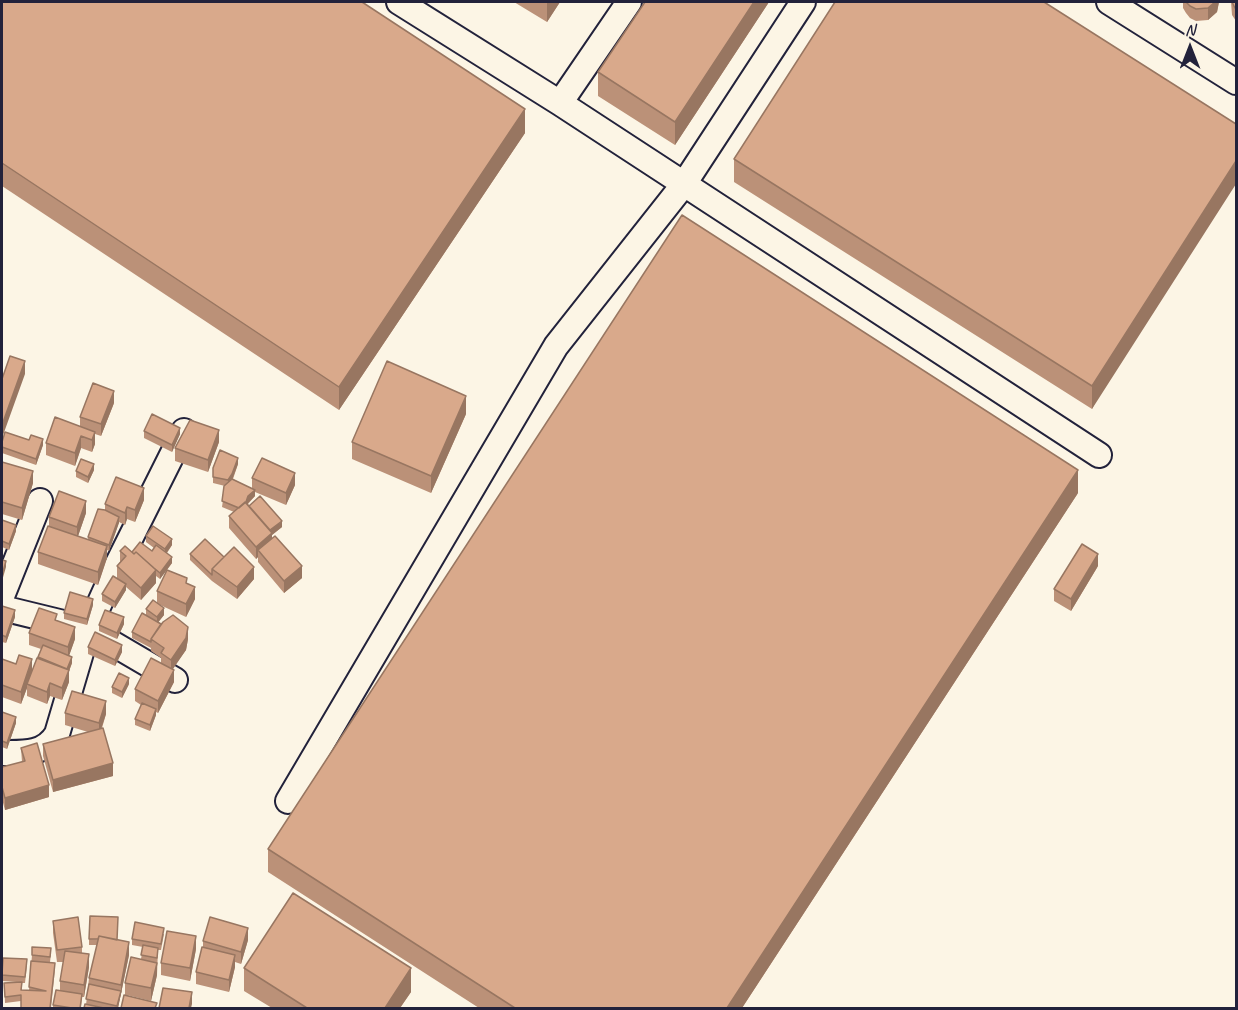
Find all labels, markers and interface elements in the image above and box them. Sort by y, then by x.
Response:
north arrow [1160,18,1220,78]
text: N [1185,20,1195,40]

